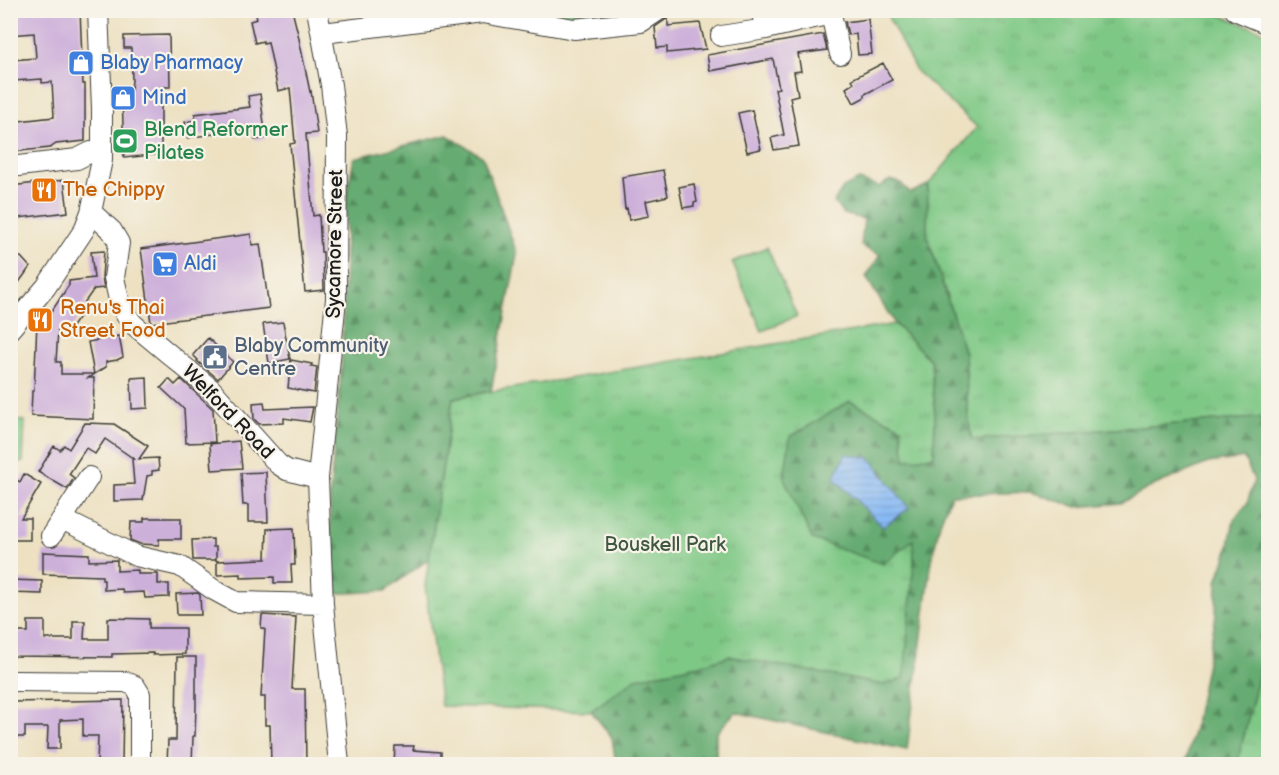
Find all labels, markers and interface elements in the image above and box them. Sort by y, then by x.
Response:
shop icon: Blaby Pharmacy [66,48,96,78]
place label: Blaby Pharmacy [100,51,243,75]
shop icon: Mind [108,83,138,113]
place label: Mind [142,86,187,110]
place label: Blend Reformer Pilates [144,118,288,165]
sports icon: Blend Reformer Pilates [110,126,140,156]
street label: Sycamore Street [322,169,348,319]
restaurant icon: The Chippy [29,175,59,205]
place label: The Chippy [63,178,165,202]
supermarket icon: Aldi [150,249,180,279]
place label: Aldi [184,252,217,276]
place label: Renu's Thai Street Food [60,296,166,343]
restaurant icon: Renu's Thai Street Food [25,305,55,335]
place label: Blaby Community Centre [234,334,388,381]
public building icon: Blaby Community Centre [200,342,230,372]
street label: Welford Road [177,360,279,464]
park label: Bouskell Park [604,533,726,557]

